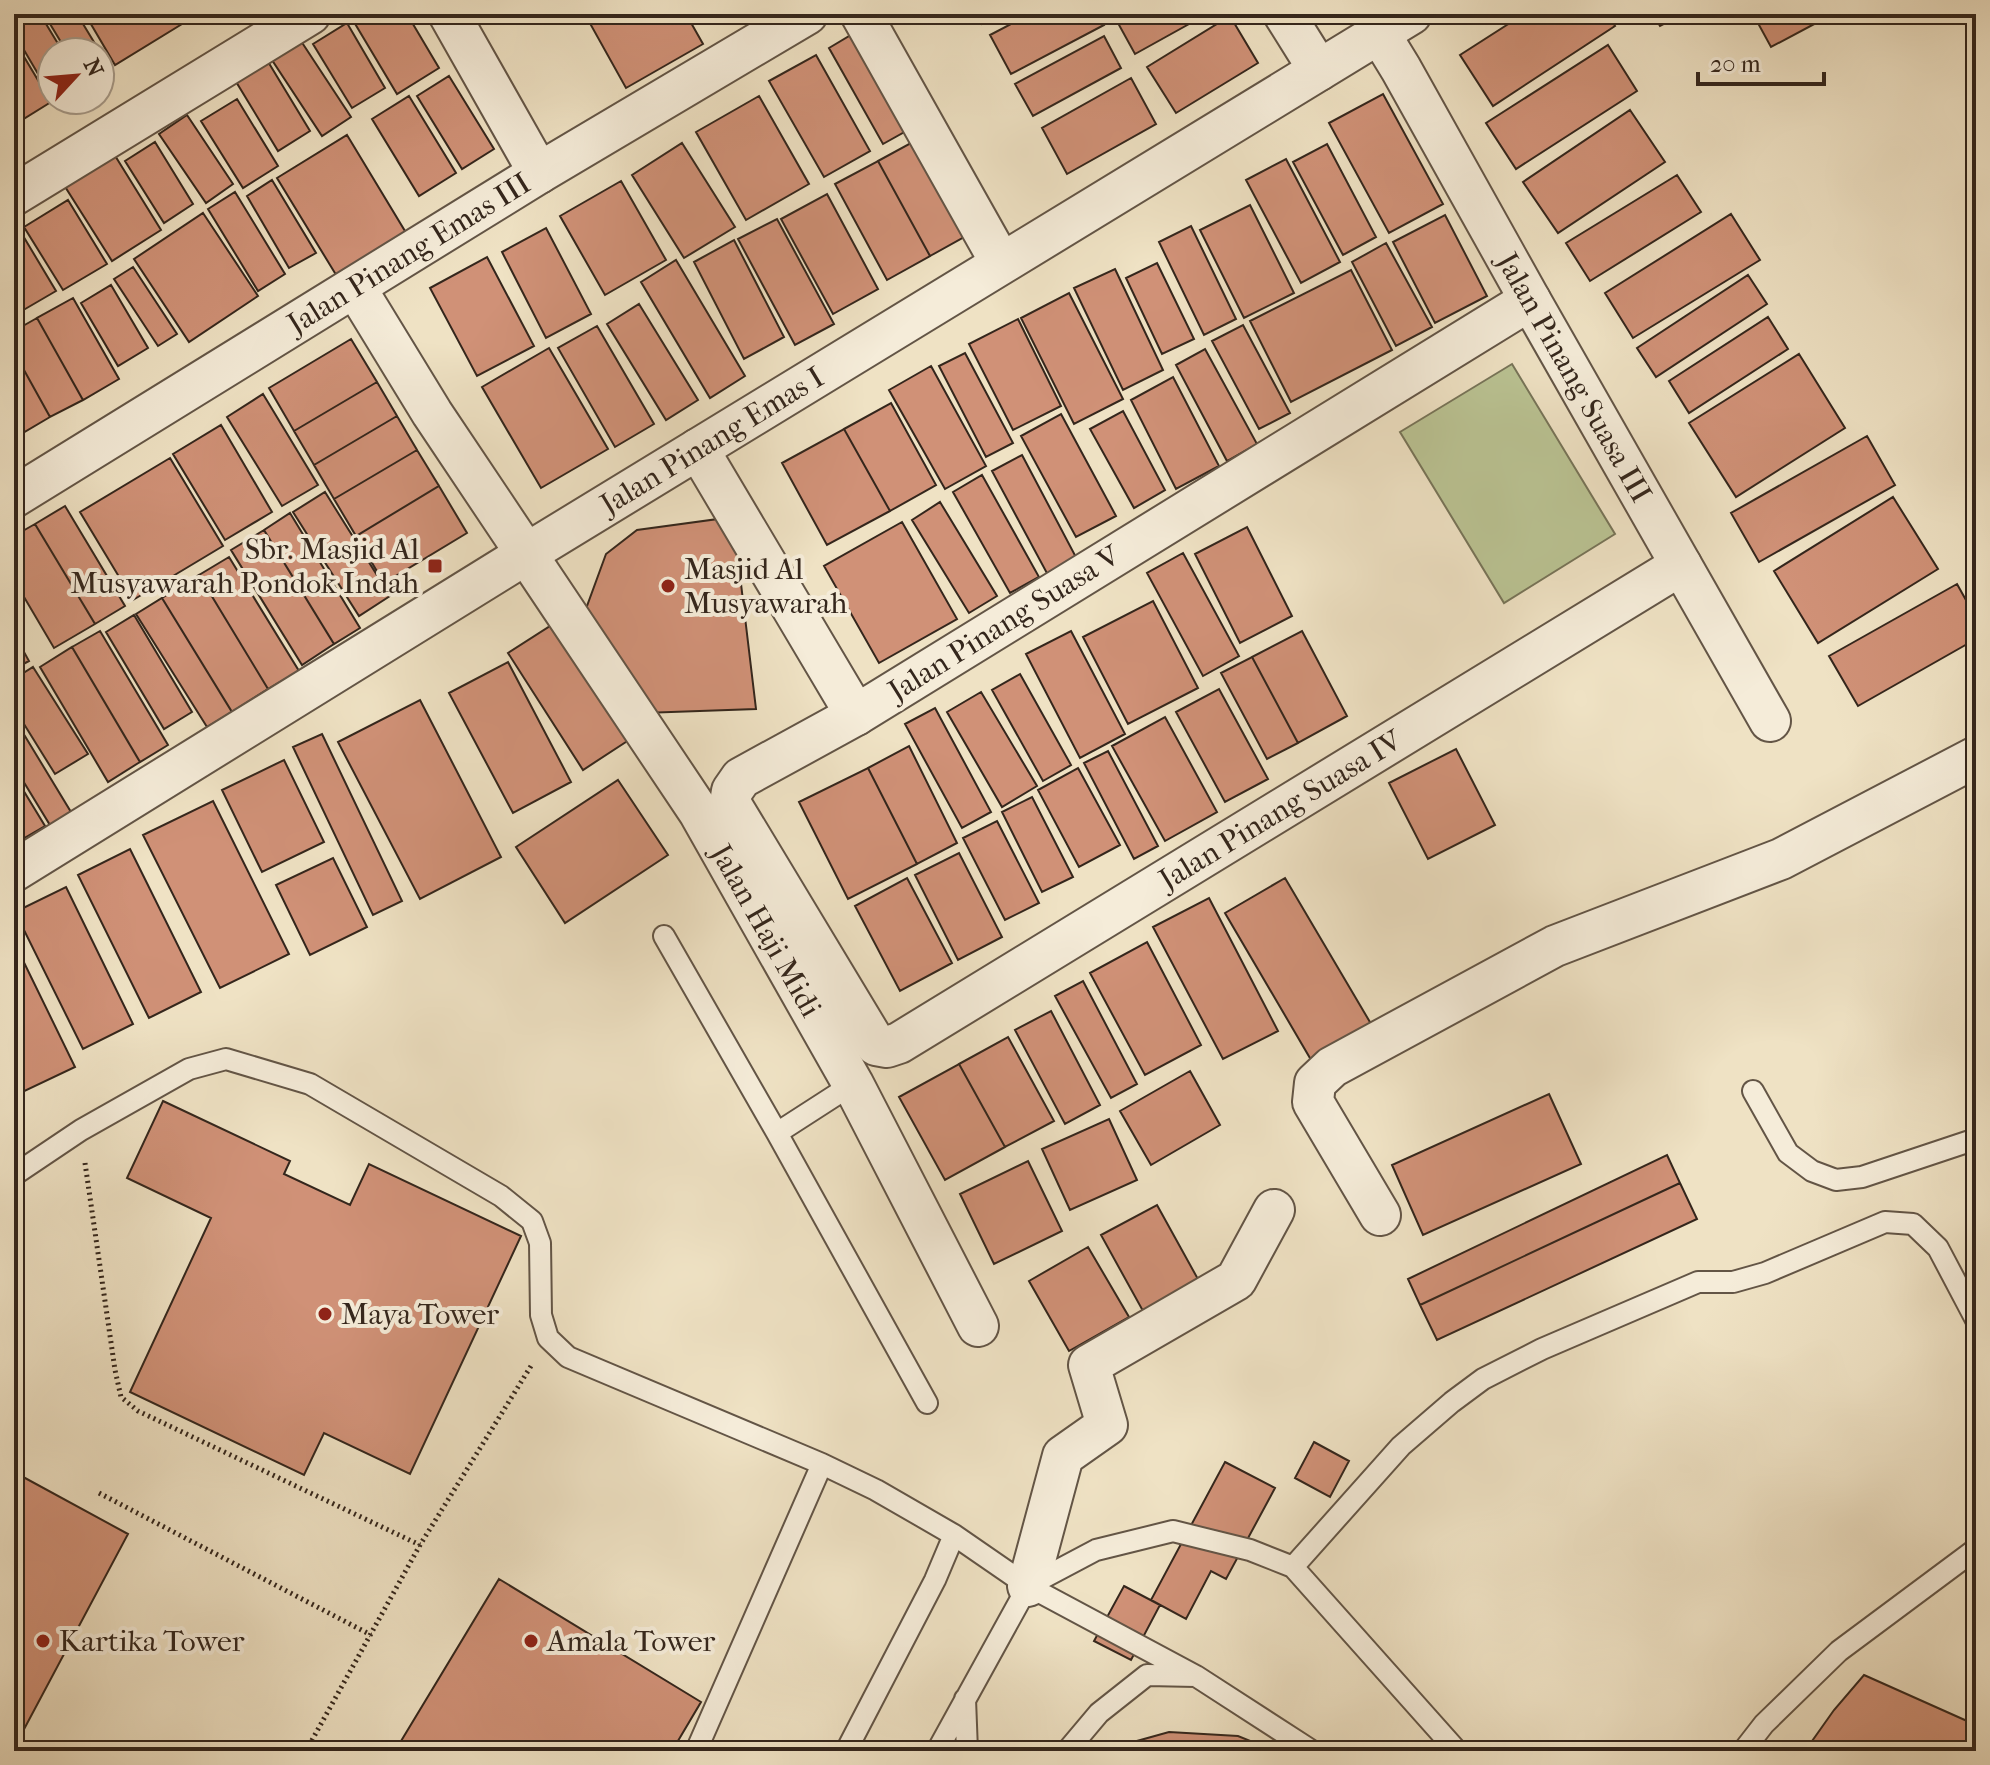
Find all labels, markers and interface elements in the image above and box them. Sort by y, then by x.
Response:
north arrow [36,36,116,116]
scale bar [1698,36,1824,86]
text: 20 m [1710,50,1761,78]
text: N [78,54,109,81]
street label: Jalan Pinang Emas III [280,166,537,343]
street label: Jalan Pinang Suasa III [1488,245,1659,509]
street label: Jalan Pinang Emas I [592,360,830,523]
place label: Sbr. Masjid Al Musyawarah Pondok Indah [70,532,419,601]
street label: Jalan Pinang Suasa V [881,537,1127,710]
place label: Masjid Al Musyawarah [684,552,847,621]
marker: Sbr. Masjid Al Musyawarah Pondok Indah [426,557,444,575]
marker: Masjid Al Musyawarah [659,577,677,595]
street label: Jalan Pinang Suasa IV [1151,722,1409,899]
street label: Jalan Haji Midi [702,837,828,1023]
place label: Maya Tower [341,1297,499,1332]
marker: Maya Tower [316,1305,334,1323]
place label: Kartika Tower [59,1624,245,1659]
place label: Amala Tower [546,1624,715,1659]
marker: Kartika Tower [34,1632,52,1650]
marker: Amala Tower [522,1632,540,1650]

